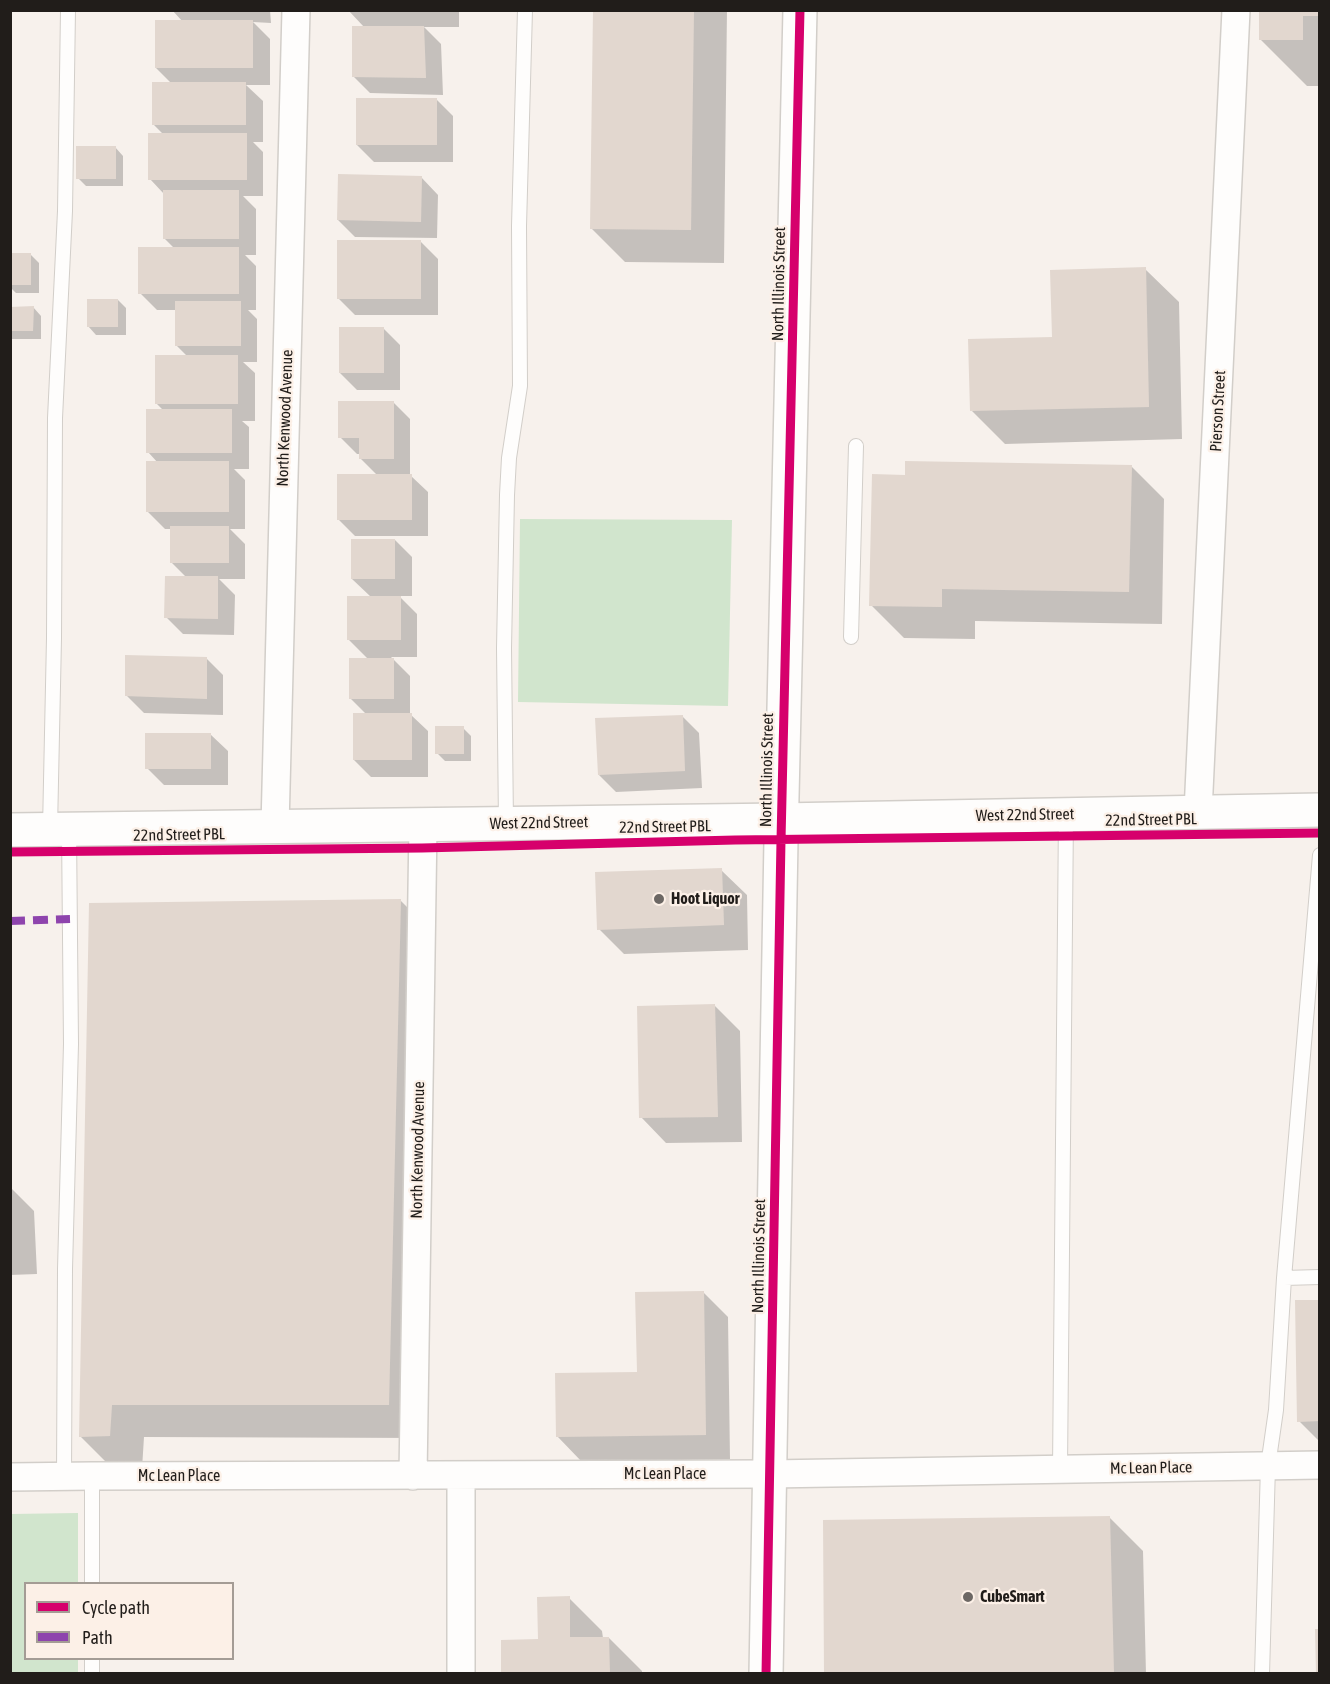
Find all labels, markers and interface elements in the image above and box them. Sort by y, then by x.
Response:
street label: North Illinois Street [768,227,790,341]
street label: North Kenwood Avenue [273,349,297,487]
street label: Pierson Street [1206,370,1230,452]
street label: North Illinois Street [756,713,778,827]
street label: West 22nd Street [976,805,1074,825]
street label: 22nd Street PBL [1105,810,1197,830]
street label: West 22nd Street [490,813,588,833]
street label: 22nd Street PBL [619,817,711,837]
street label: 22nd Street PBL [133,825,225,845]
place label: Hoot Liquor [671,889,740,909]
marker: Hoot Liquor [652,892,666,906]
street label: North Kenwood Avenue [407,1081,429,1219]
street label: North Illinois Street [748,1199,770,1313]
street label: Mc Lean Place [1110,1458,1192,1478]
street label: Mc Lean Place [624,1464,706,1484]
street label: Mc Lean Place [138,1466,220,1486]
legend [24,1582,234,1660]
place label: CubeSmart [980,1587,1045,1607]
marker: CubeSmart [961,1590,975,1604]
text: Cycle path [82,1597,150,1618]
text: Path [82,1627,113,1648]

